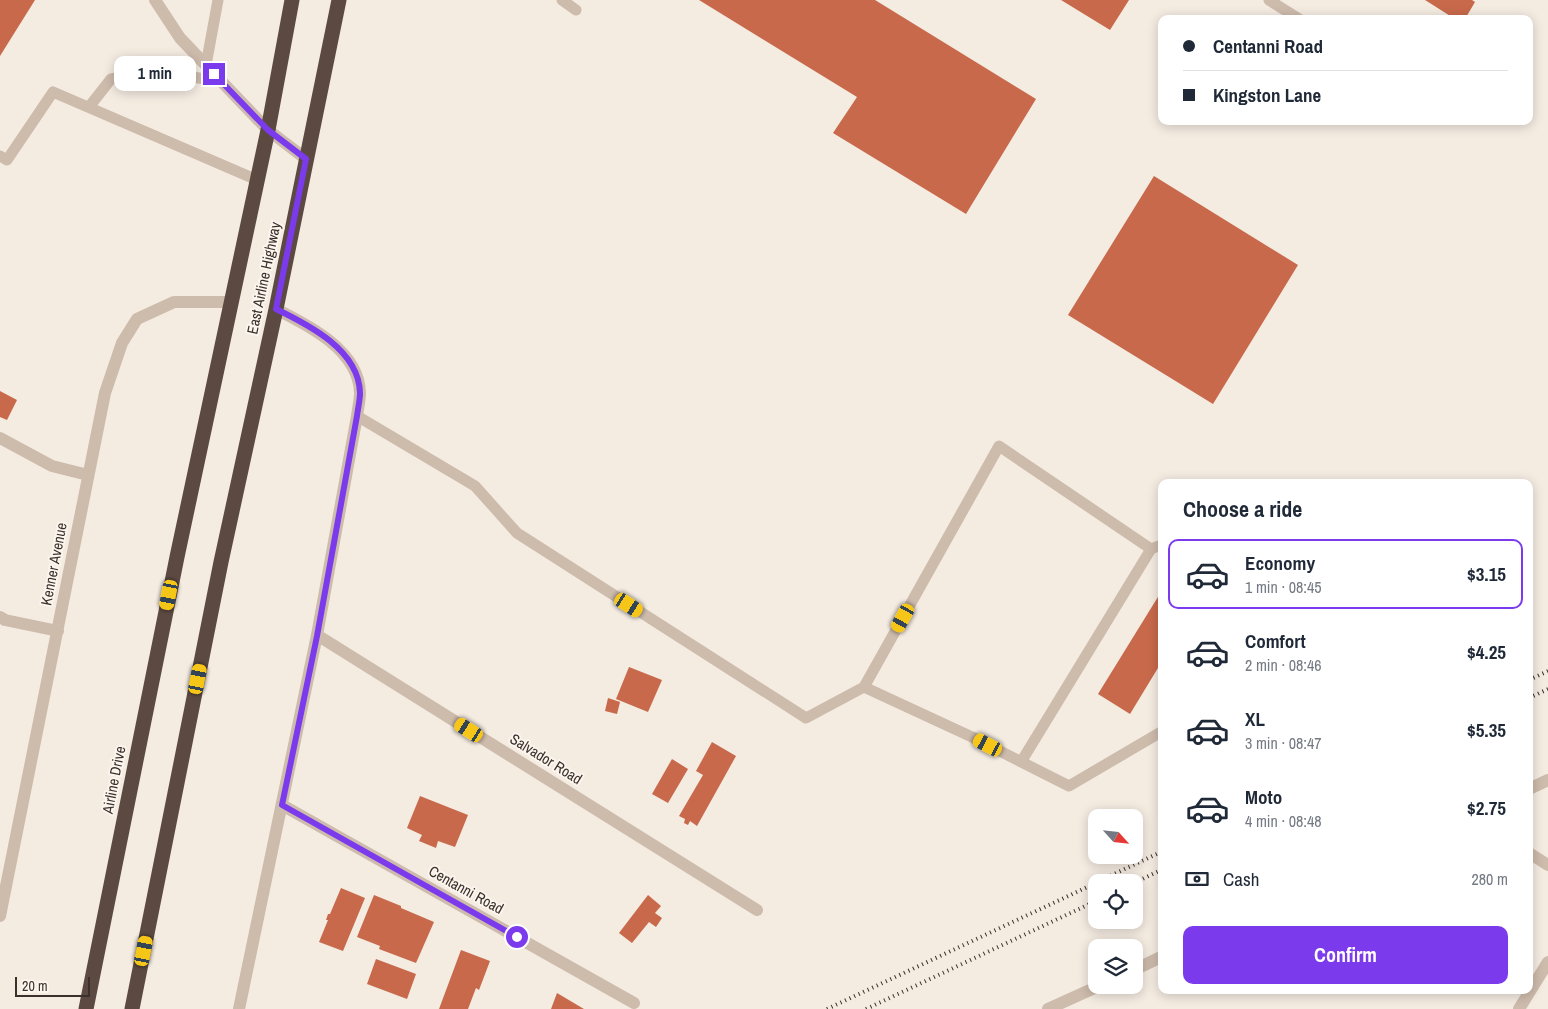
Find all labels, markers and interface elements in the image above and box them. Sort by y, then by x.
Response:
text: Centanni Road [1213,33,1323,59]
callout: 1 min [114,56,196,92]
text: 1 min [138,62,172,84]
route end [203,63,225,85]
text: Kingston Lane [1213,82,1321,108]
street label: East Airline Highway [241,219,286,336]
text: Choose a ride [1183,494,1302,524]
street label: Kenner Avenue [35,521,72,607]
text: Economy [1245,550,1315,576]
icon: car [1185,552,1230,597]
text: $3.15 [1467,561,1506,587]
text: 1 min · 08:45 [1245,576,1322,598]
car [158,579,179,611]
car [612,591,645,619]
car [889,601,916,635]
text: Comfort [1245,628,1306,654]
icon: car [1185,630,1230,675]
text: $4.25 [1467,639,1506,665]
text: 2 min · 08:46 [1245,654,1322,676]
car [187,663,208,695]
text: XL [1245,706,1265,732]
icon: car [1185,708,1230,753]
car [452,716,485,744]
text: $5.35 [1467,717,1506,743]
street label: Salvador Road [506,728,586,789]
car [971,732,1004,758]
text: 3 min · 08:47 [1245,732,1322,754]
street label: Airline Drive [96,744,130,816]
text: Moto [1245,784,1282,810]
icon: car [1185,786,1230,831]
text: $2.75 [1467,795,1506,821]
north arrow [1088,809,1142,864]
map controls [1088,809,1143,994]
text: 4 min · 08:48 [1245,810,1322,832]
street label: Centanni Road [425,860,508,919]
icon: cash [1183,865,1211,893]
text: Cash [1223,866,1259,892]
text: 280 m [1472,868,1508,890]
button: locate [1088,874,1143,929]
route start [506,926,528,948]
button: Confirm [1183,926,1508,984]
car [133,935,154,967]
button: layers [1088,939,1143,994]
scale bar [15,974,90,997]
text: 20 m [22,977,48,995]

